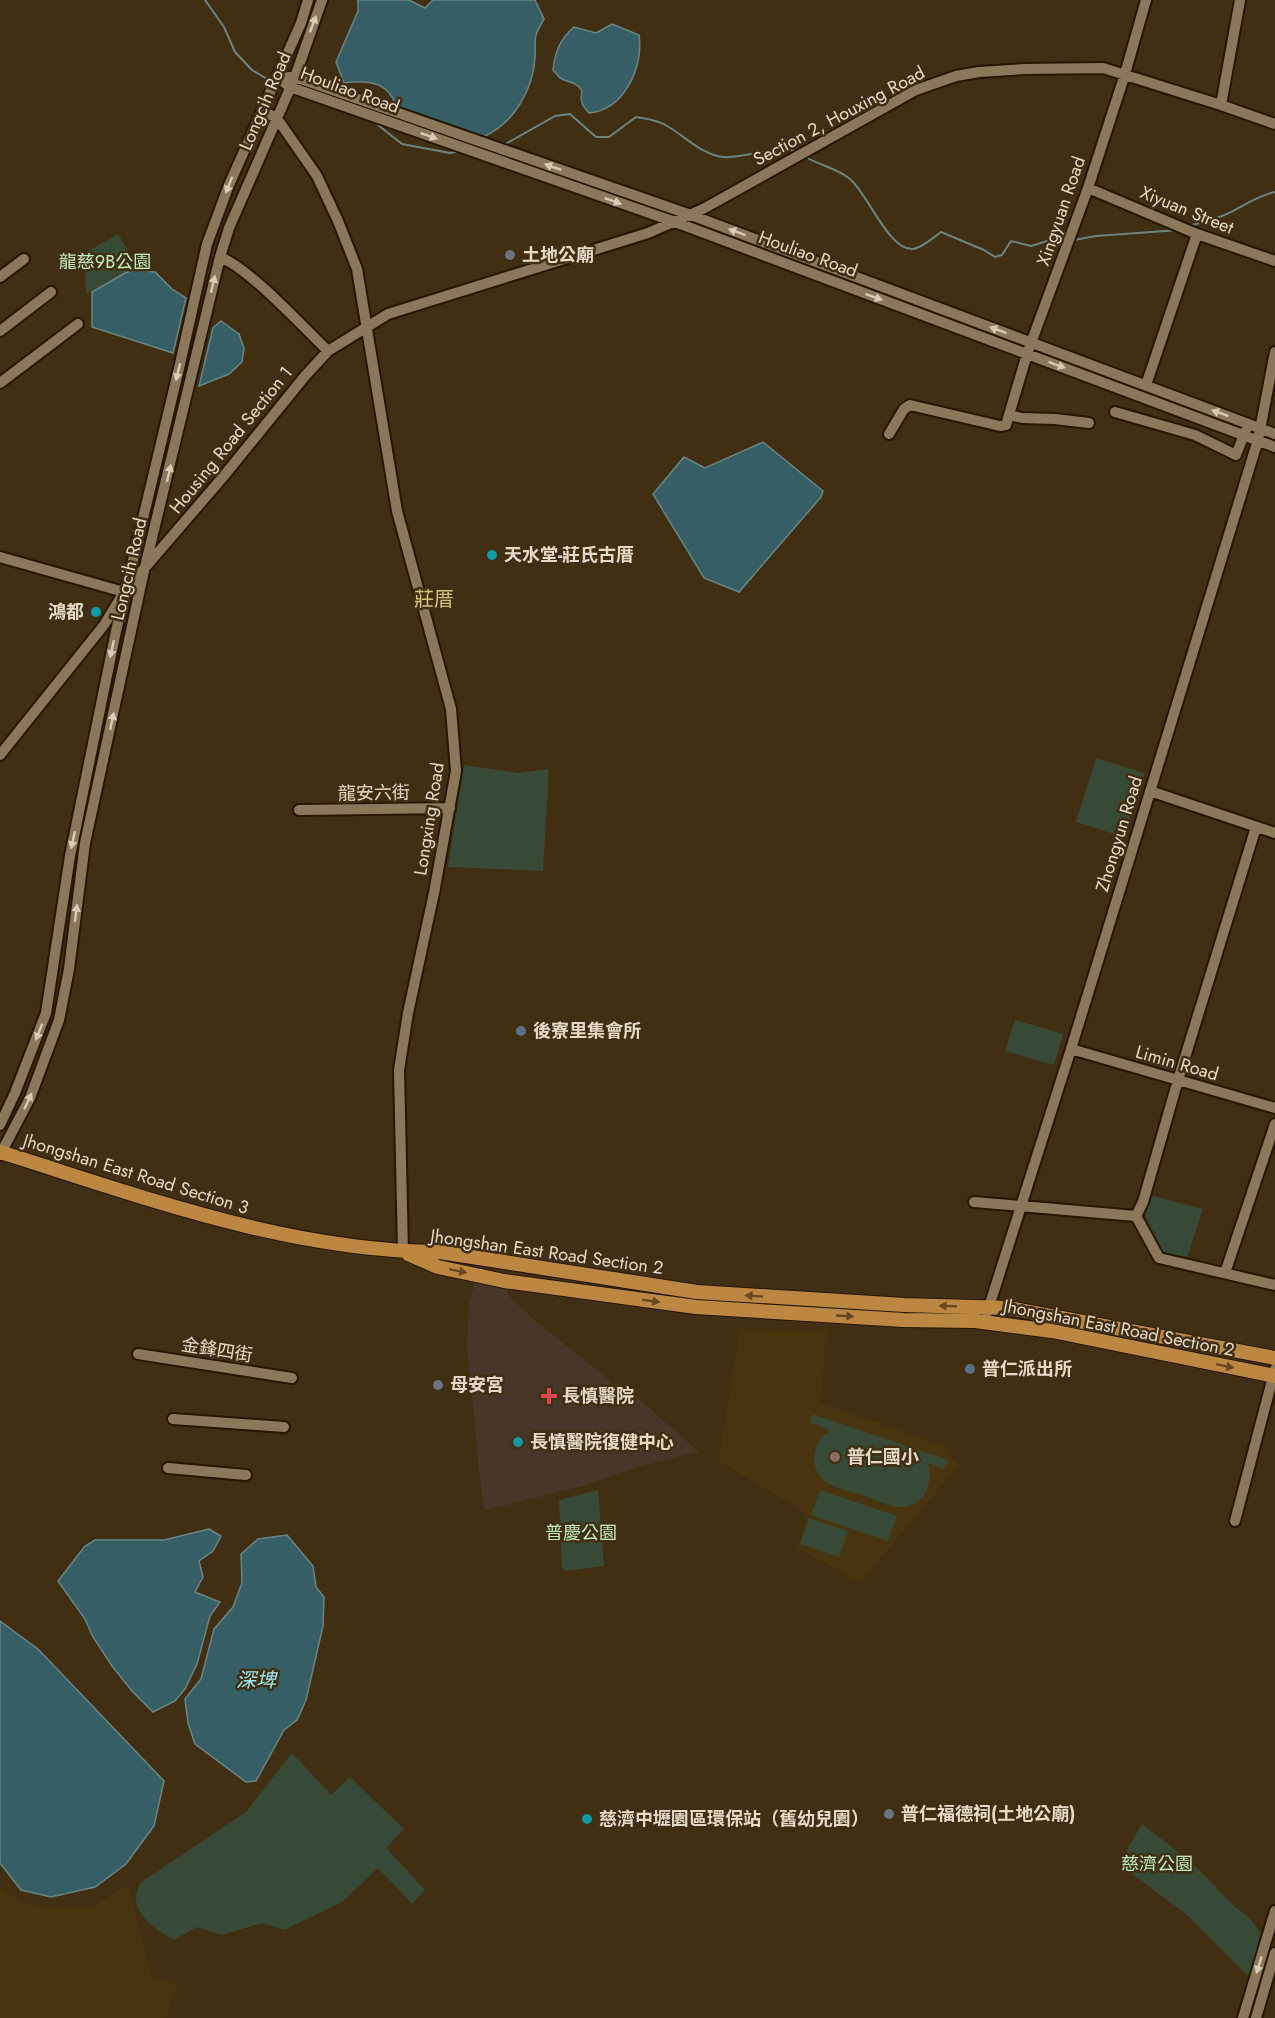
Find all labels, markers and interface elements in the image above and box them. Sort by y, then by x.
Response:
one-way arrow [309,15,319,33]
street label: Longcih Road [233,48,297,154]
street label: Houliao Road [297,60,403,120]
street label: Section 2, Houxing Road [749,60,929,172]
one-way arrow [420,131,438,141]
street label: Xingyuan Road [1030,153,1092,269]
one-way arrow [544,162,562,171]
one-way arrow [224,176,234,194]
street label: Xiyuan Street [1136,179,1238,241]
one-way arrow [604,196,622,206]
street label: Houliao Road [755,224,861,284]
one-way arrow [728,227,746,237]
place label: 土地公廟 [522,242,594,268]
marker: 土地公廟 [503,248,517,262]
park label: 龍慈9B公園 [59,249,151,275]
one-way arrow [209,274,219,293]
one-way arrow [866,292,884,302]
one-way arrow [989,324,1007,334]
one-way arrow [1048,360,1066,370]
street label: Housing Road Section 1 [163,361,299,519]
one-way arrow [173,363,183,382]
one-way arrow [1211,407,1229,417]
one-way arrow [164,464,174,483]
street label: Longcih Road [105,515,153,623]
place label: 天水堂-莊氏古厝 [504,542,634,568]
marker: 天水堂-莊氏古厝 [485,548,499,562]
district label: 莊厝 [414,585,454,614]
place label: 鴻都 [48,599,84,625]
marker: 鴻都 [89,605,103,619]
one-way arrow [107,640,116,659]
one-way arrow [108,712,118,731]
street label: Longxing Road [407,761,451,877]
street label: Zhongyun Road [1089,773,1149,895]
street label: 龍安六街 [338,779,410,807]
one-way arrow [68,831,77,850]
one-way arrow [72,903,81,922]
place label: 後寮里集會所 [533,1018,641,1044]
one-way arrow [33,1023,43,1041]
marker: 後寮里集會所 [514,1024,528,1038]
street label: Limin Road [1132,1039,1222,1087]
one-way arrow [24,1092,33,1109]
street label: Jhongshan East Road Section 3 [18,1127,252,1221]
street label: Jhongshan East Road Section 2 [427,1222,665,1281]
one-way arrow [449,1267,468,1276]
one-way arrow [744,1291,763,1300]
street label: Jhongshan East Road Section 2 [999,1292,1237,1363]
one-way arrow [641,1297,660,1306]
one-way arrow [939,1301,958,1310]
one-way arrow [836,1312,855,1321]
street label: 金鋒四街 [179,1332,255,1368]
place label: 普仁派出所 [982,1356,1072,1382]
marker: 普仁派出所 [963,1362,977,1376]
one-way arrow [1216,1362,1235,1371]
place label: 母安宮 [450,1372,504,1398]
marker: 母安宮 [431,1378,445,1392]
place label: 長慎醫院 [562,1383,634,1409]
marker: 長慎醫院 [540,1387,558,1405]
place label: 長慎醫院復健中心 [530,1429,674,1455]
marker: 長慎醫院復健中心 [511,1435,525,1449]
place label: 普仁國小 [847,1444,919,1470]
marker: 普仁國小 [828,1450,842,1464]
park label: 普慶公園 [545,1520,617,1546]
water label: 深埤 [236,1666,278,1695]
place label: 普仁福德祠(土地公廟) [901,1801,1075,1827]
place label: 慈濟中壢園區環保站（舊幼兒園） [599,1806,869,1832]
marker: 普仁福德祠(土地公廟) [882,1807,896,1821]
marker: 慈濟中壢園區環保站（舊幼兒園） [580,1812,594,1826]
park label: 慈濟公園 [1121,1851,1193,1877]
one-way arrow [1254,1956,1263,1974]

